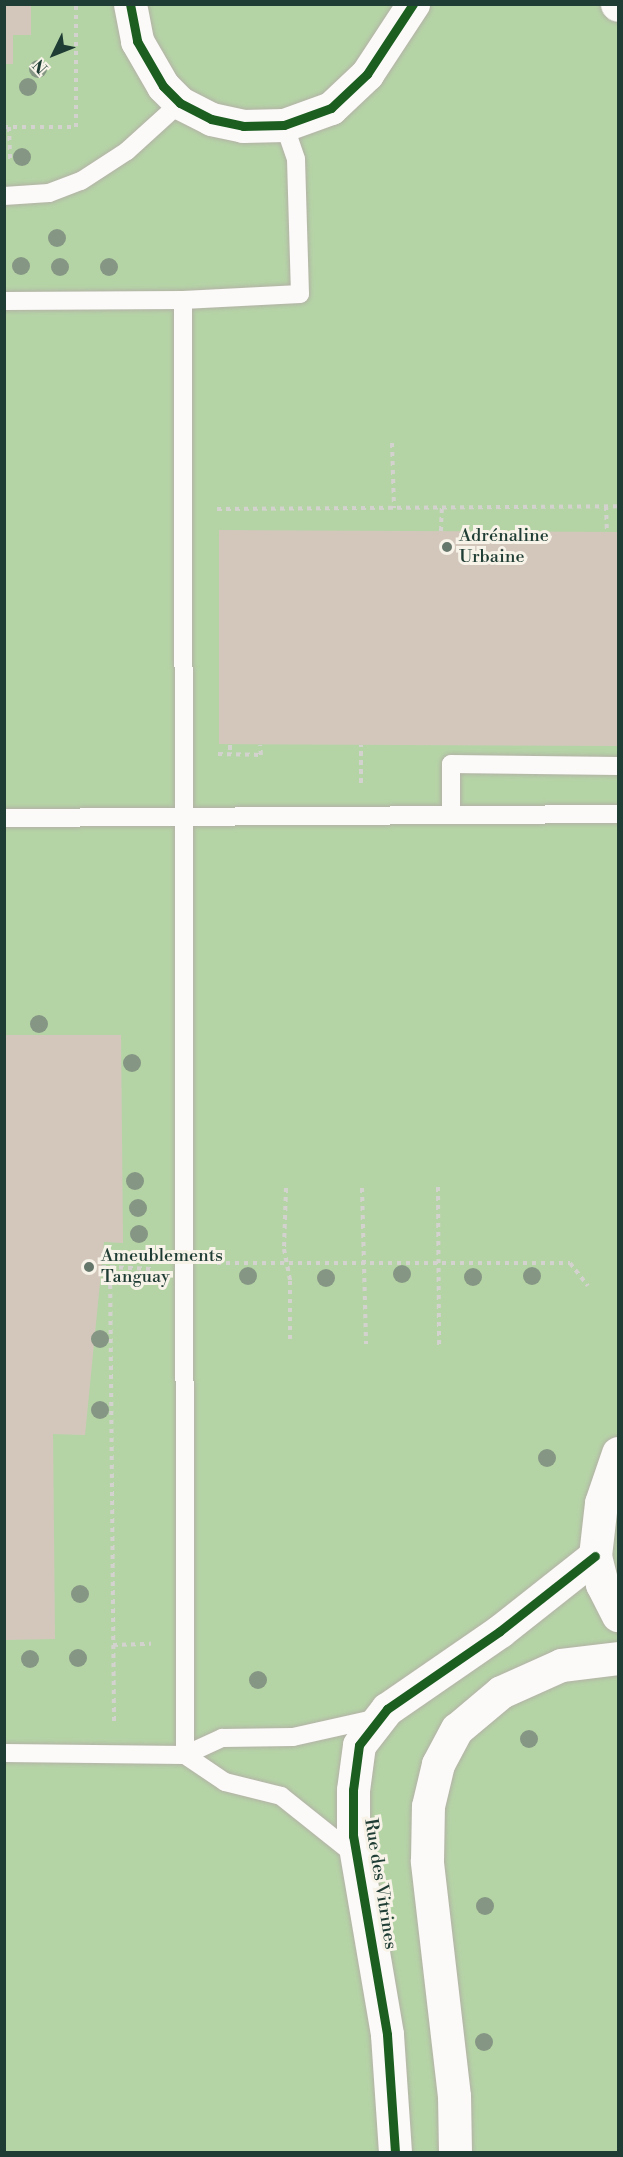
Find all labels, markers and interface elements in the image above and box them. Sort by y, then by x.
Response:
north arrow [24,24,84,84]
text: N [29,55,52,78]
place label: Adrénaline Urbaine [459,526,549,568]
marker: Adrénaline Urbaine [440,540,454,554]
place label: Ameublements Tanguay [101,1246,223,1288]
marker: Ameublements Tanguay [82,1260,96,1274]
street label: Rue des Vitrines [359,1817,401,1951]

